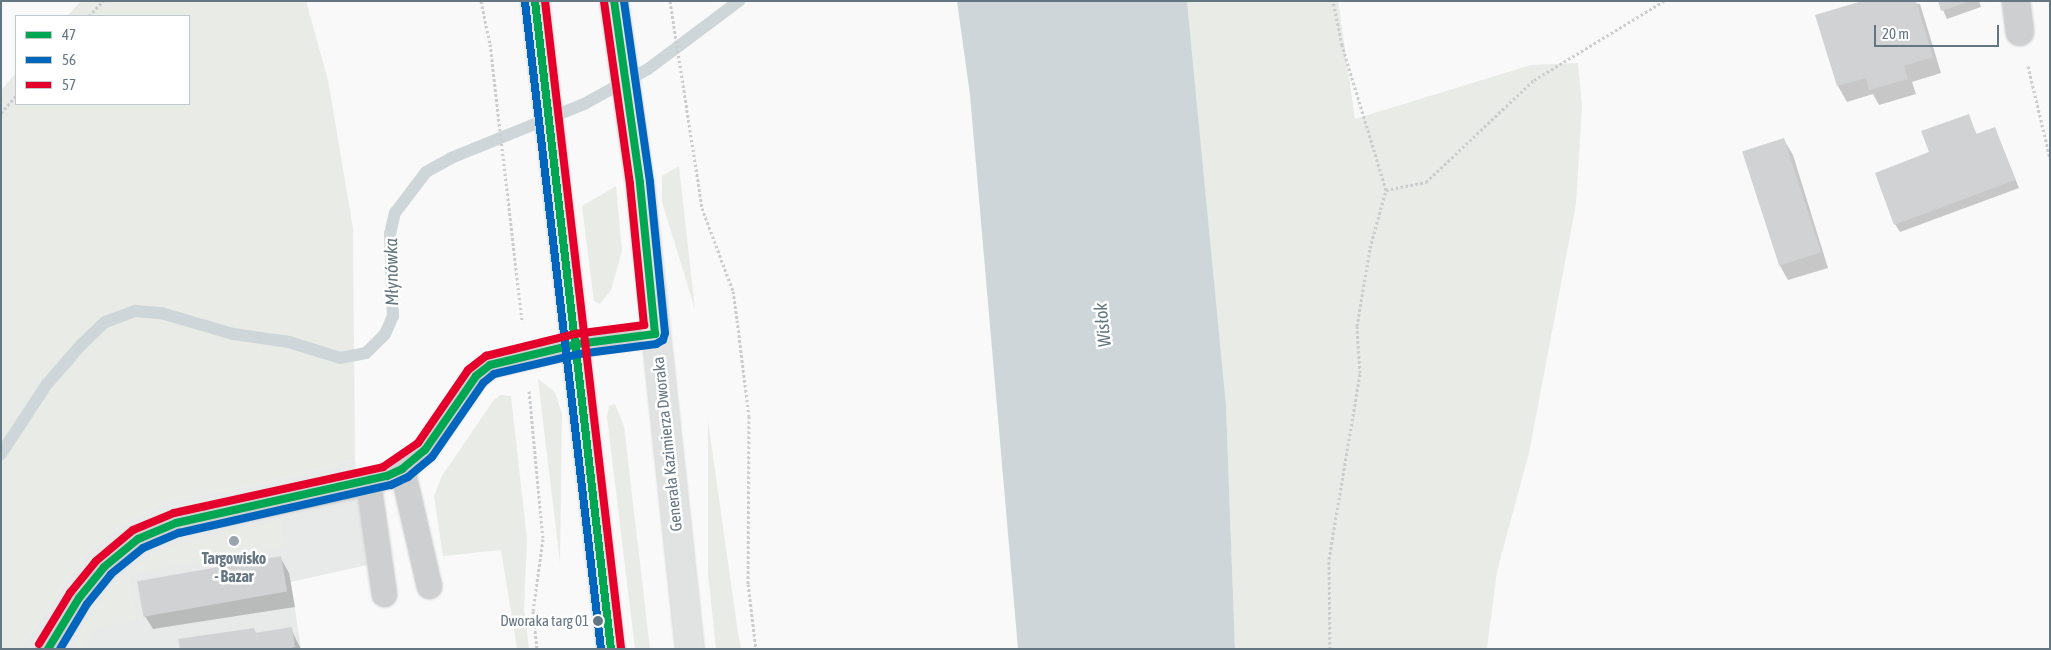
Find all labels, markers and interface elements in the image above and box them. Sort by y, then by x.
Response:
legend [15,15,190,105]
scale bar [1876,15,2001,47]
text: 20 m [1882,25,1909,42]
text: 47 [62,26,76,43]
text: 56 [62,51,76,68]
text: 57 [62,76,76,93]
water label: Młynówka [381,238,403,306]
water label: Wisłok [1090,302,1116,348]
street label: Generała Kazimierza Dworaka [648,356,686,532]
marker: Targowisko - Bazar [228,535,240,547]
place label: Targowisko - Bazar [202,548,266,586]
place label: Dworaka targ 01 [500,612,589,630]
marker: Dworaka targ 01 [593,616,603,626]

